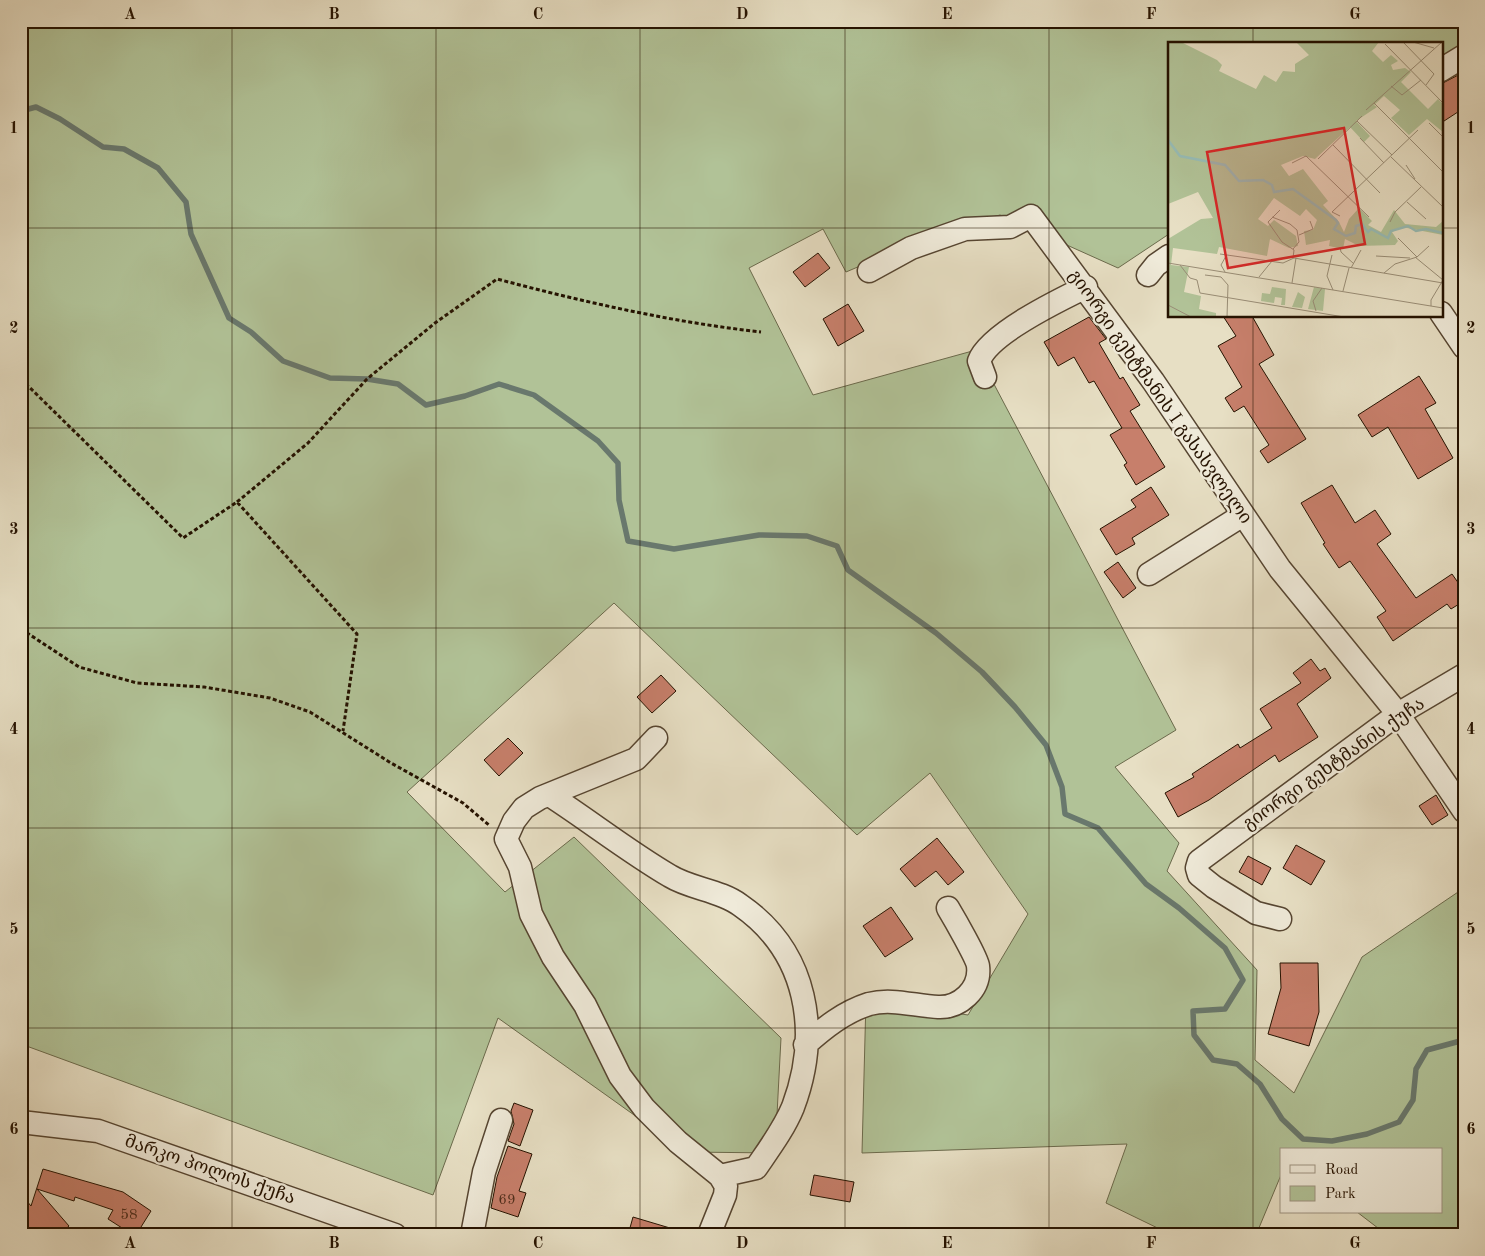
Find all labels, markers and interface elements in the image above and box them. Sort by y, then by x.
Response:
text: A [124,7,136,23]
text: B [328,7,340,23]
text: C [533,7,543,23]
text: D [736,7,748,23]
text: E [941,7,953,23]
text: F [1146,7,1157,23]
text: G [1349,7,1361,23]
inset map [1168,42,1442,318]
text: 1 [9,121,19,137]
text: 1 [1466,121,1476,137]
street label: გიორგი გეხტმანის I გასასვლელი [1064,266,1256,528]
text: 2 [9,321,19,337]
text: 2 [1466,321,1476,337]
text: 3 [9,522,19,538]
text: 3 [1466,522,1476,538]
street label: გიორგი გეხტმანის ქუჩა [1239,694,1429,834]
text: 4 [9,722,19,738]
text: 4 [1466,722,1476,738]
text: 5 [9,922,19,938]
text: 5 [1466,922,1476,938]
text: 6 [9,1122,19,1138]
text: 6 [1466,1122,1476,1138]
street label: მარკო პოლოს ქუჩა [122,1132,298,1209]
legend [1280,1148,1442,1214]
text: Road [1325,1163,1359,1178]
text: Park [1325,1187,1356,1202]
house number: 69 [498,1193,516,1208]
house number: 58 [120,1208,138,1223]
text: A [124,1236,136,1252]
text: B [328,1236,340,1252]
text: C [533,1236,543,1252]
text: D [736,1236,748,1252]
text: E [941,1236,953,1252]
text: F [1146,1236,1157,1252]
text: G [1349,1236,1361,1252]

